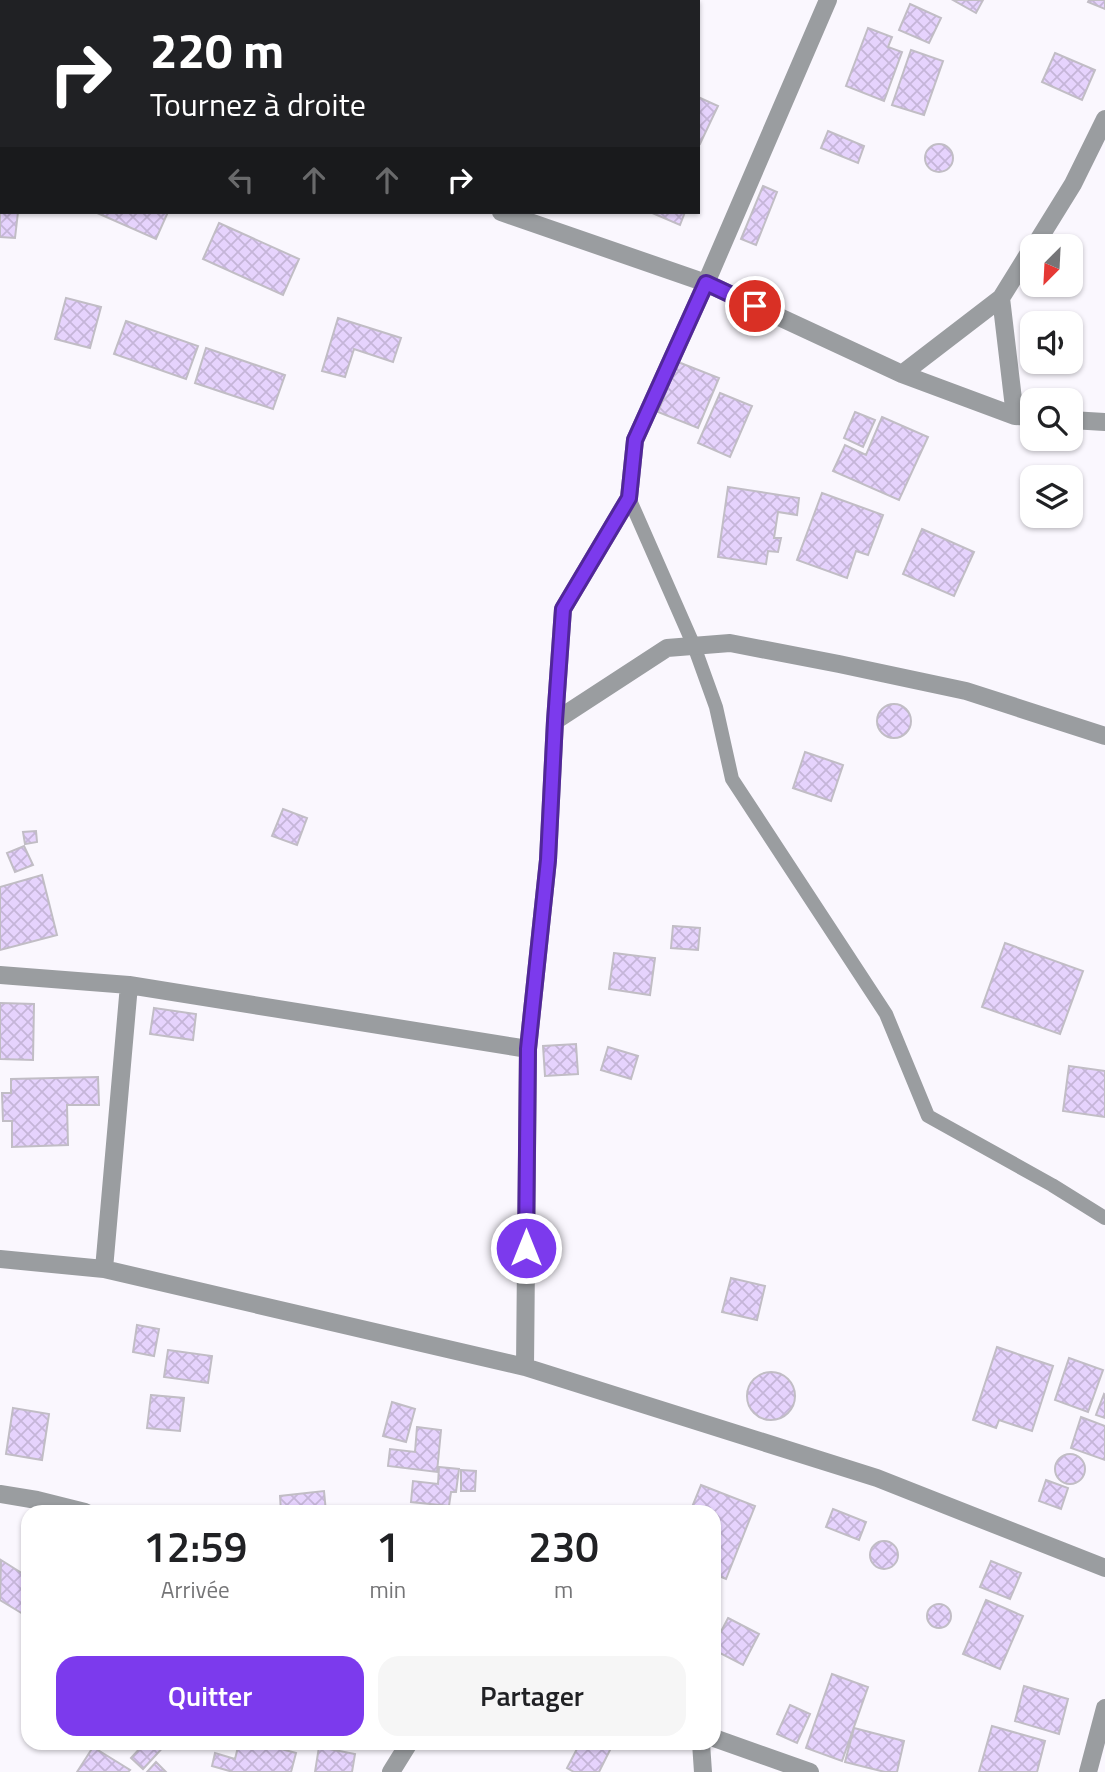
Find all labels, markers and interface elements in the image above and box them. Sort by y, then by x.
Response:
text: 220 m [150,12,284,87]
icon: right [35,28,126,119]
text: Tournez à droite [150,80,366,128]
icon: left [222,161,260,199]
icon: ahead [295,161,333,199]
icon: ahead [368,161,406,199]
icon: right [441,161,479,199]
north arrow [1020,234,1083,298]
map controls [1020,234,1083,528]
pin [725,276,785,336]
icon: arrive [736,287,774,325]
button: sound [1020,311,1083,374]
button: search [1020,388,1083,451]
button: layers [1020,465,1083,528]
position arrow [489,1211,563,1285]
text: 12:59 [143,1514,247,1578]
text: 1 [376,1514,400,1578]
text: 230 [528,1514,599,1578]
text: Arrivée [161,1572,230,1607]
text: min [369,1572,406,1607]
text: m [554,1572,573,1607]
button: Quitter [56,1656,364,1736]
button: Partager [378,1656,686,1736]

